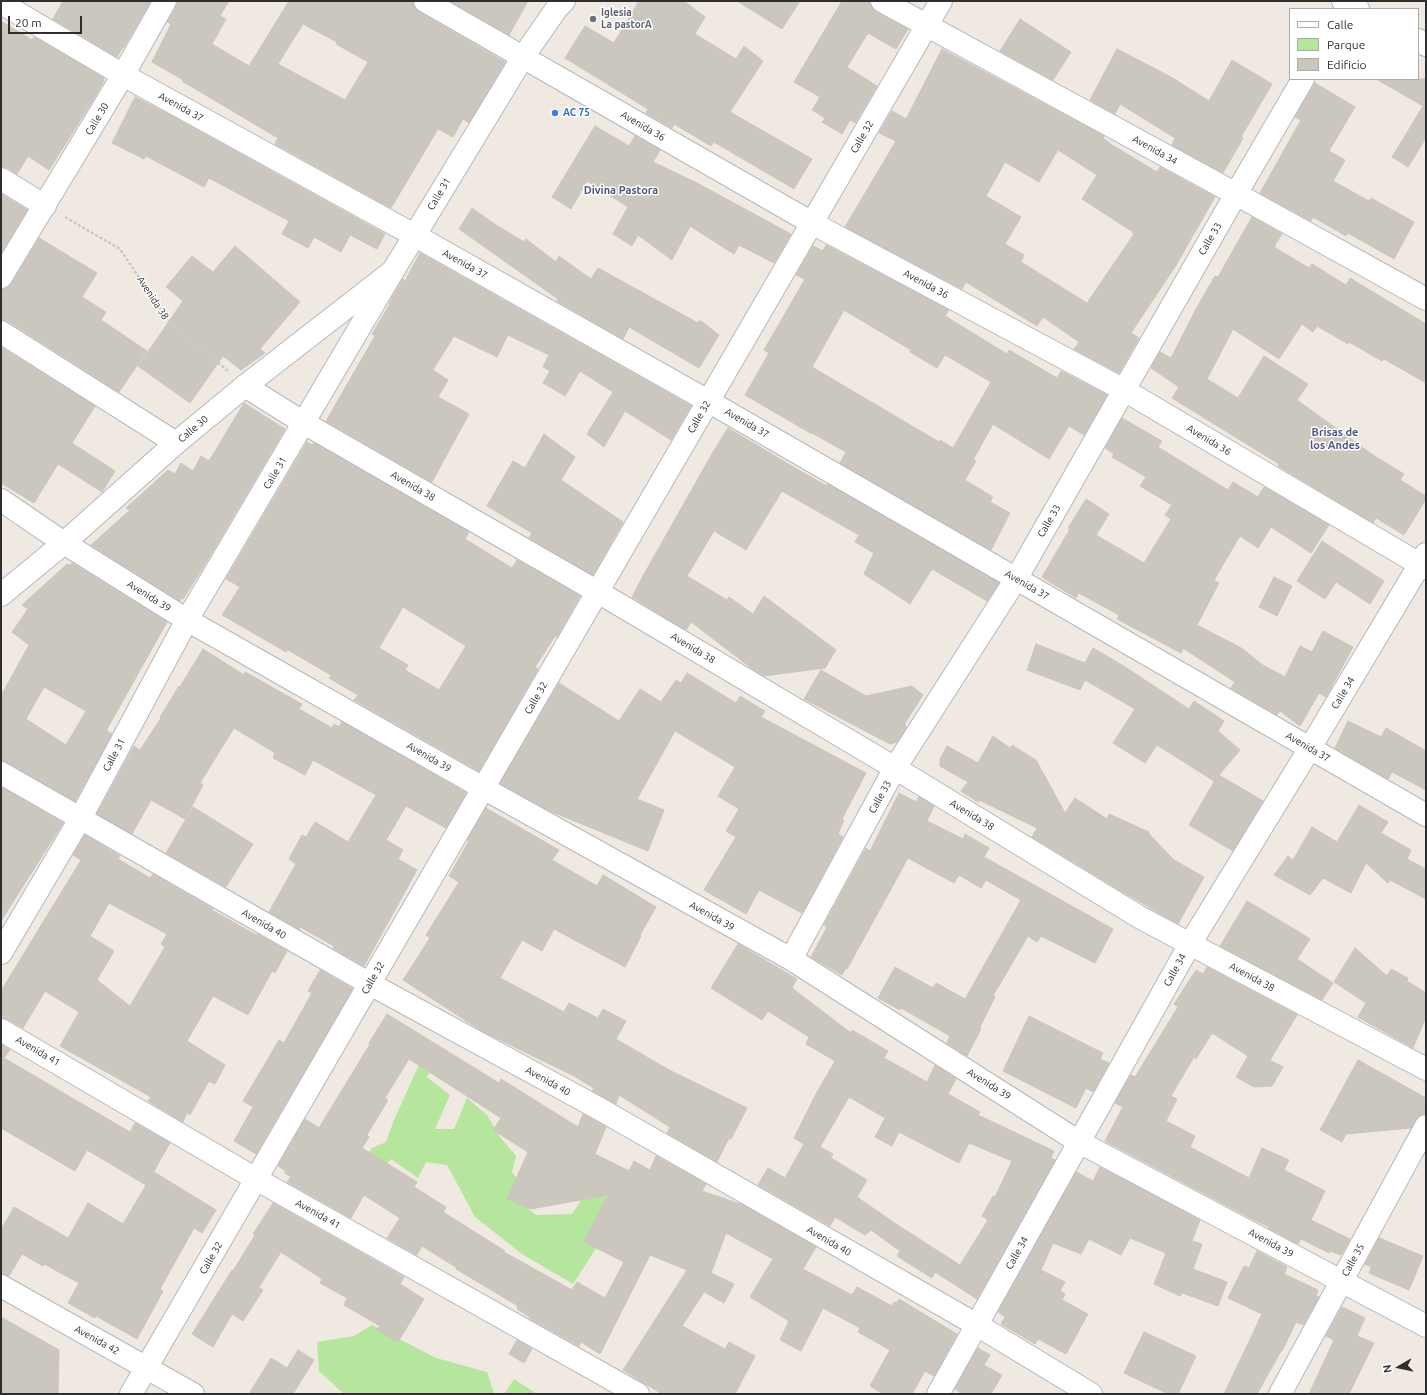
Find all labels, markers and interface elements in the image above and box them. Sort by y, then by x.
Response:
place label: Iglesia La pastorA [601,7,652,30]
scale bar [10,8,84,34]
legend [1289,8,1419,80]
marker: Iglesia La pastorA [588,14,598,24]
text: 20 m [15,16,42,29]
text: Calle [1327,18,1353,31]
text: Parque [1327,38,1365,51]
text: Edificio [1327,58,1367,71]
street label: Avenida 37 [156,90,206,124]
street label: Calle 30 [83,101,111,137]
place label: AC 75 [563,107,590,119]
marker: AC 75 [550,108,560,118]
street label: Avenida 36 [619,108,667,144]
street label: Calle 32 [848,119,876,155]
street label: Avenida 34 [1130,133,1180,167]
street label: Calle 31 [425,176,453,212]
district label: Divina Pastora [584,183,658,197]
street label: Calle 33 [1196,221,1224,257]
street label: Avenida 37 [440,247,490,281]
street label: Avenida 36 [901,267,951,301]
street label: Avenida 38 [135,274,171,322]
street label: Calle 32 [685,399,713,435]
street label: Avenida 37 [723,405,771,441]
street label: Calle 30 [176,413,210,445]
street label: Avenida 36 [1185,422,1233,458]
district label: Brisas de los Andes [1310,425,1360,451]
street label: Calle 31 [261,455,289,491]
street label: Avenida 38 [389,468,437,504]
street label: Calle 33 [1035,503,1063,539]
street label: Avenida 37 [1003,567,1051,603]
street label: Avenida 39 [125,578,173,614]
street label: Avenida 38 [669,630,717,666]
street label: Calle 34 [1329,675,1357,711]
street label: Calle 32 [522,680,550,716]
street label: Avenida 37 [1284,729,1332,765]
street label: Calle 31 [100,736,128,774]
street label: Avenida 39 [405,739,453,775]
street label: Calle 33 [866,779,894,815]
street label: Avenida 38 [948,797,996,833]
street label: Avenida 39 [687,899,737,933]
street label: Avenida 40 [240,906,288,942]
street label: Calle 34 [1161,952,1189,988]
street label: Calle 32 [359,960,387,996]
street label: Avenida 38 [1227,960,1277,994]
street label: Avenida 41 [14,1033,62,1069]
street label: Avenida 40 [523,1064,573,1098]
street label: Avenida 39 [965,1066,1013,1102]
street label: Avenida 41 [293,1197,343,1231]
street label: Avenida 40 [805,1223,853,1259]
street label: Avenida 39 [1246,1226,1296,1260]
street label: Calle 34 [1003,1235,1031,1271]
street label: Calle 32 [197,1240,225,1276]
street label: Calle 35 [1339,1242,1367,1278]
street label: Avenida 42 [72,1323,122,1357]
north arrow [1379,1347,1419,1387]
text: N [1381,1364,1394,1374]

